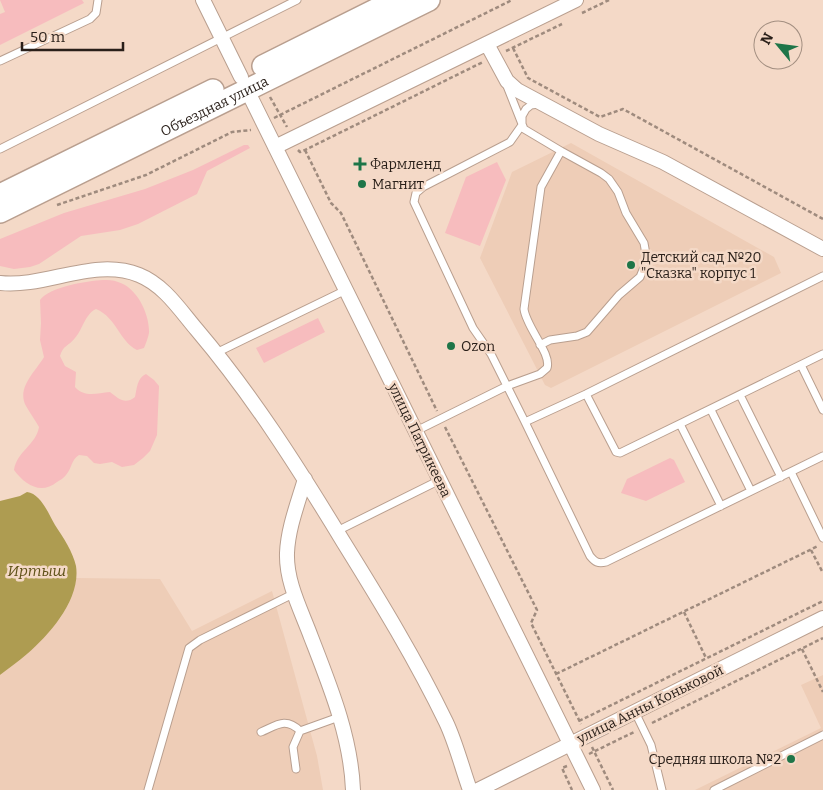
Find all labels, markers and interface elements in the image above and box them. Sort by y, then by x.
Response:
scale bar [22,20,124,52]
north arrow [753,20,803,70]
text: 50 m [30,28,66,46]
text: N [757,30,777,48]
street label: Объездная улица [158,73,271,140]
place label: Фармленд [370,156,442,173]
marker: Фармленд [354,158,366,170]
place label: Магнит [372,176,424,193]
marker: Магнит [356,178,368,190]
place label: Детский сад №20 "Сказка" корпус 1 [641,249,761,282]
marker: Детский сад №20 "Сказка" корпус 1 [625,259,637,271]
place label: Ozon [461,338,495,355]
marker: Ozon [445,340,457,352]
street label: улица Патрикеева [384,379,455,500]
water label: Иртыш [7,562,67,580]
street label: улица Анны Коньковой [573,662,726,748]
place label: Средняя школа №2 [649,751,781,768]
marker: Средняя школа №2 [785,753,797,765]

